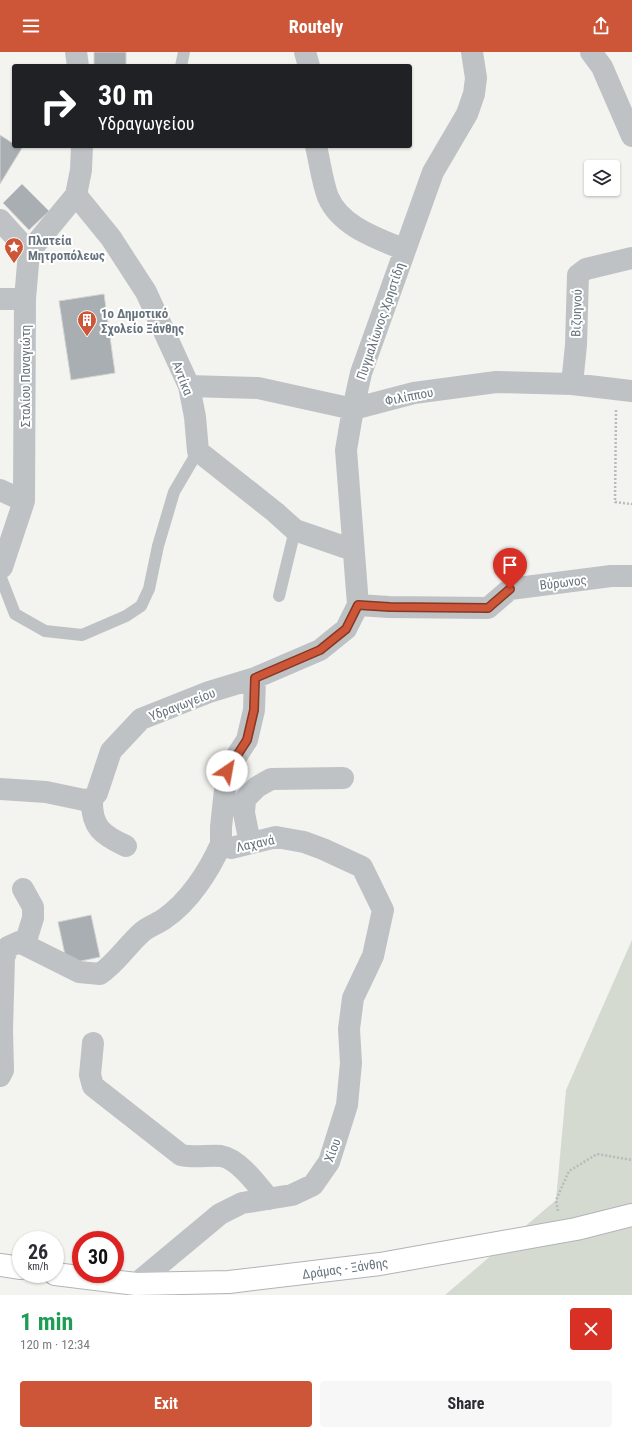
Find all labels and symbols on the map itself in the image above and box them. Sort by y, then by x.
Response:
place label: Πλατεία Μητροπόλεως [28,233,105,263]
place icon: Πλατεία Μητροπόλεως [3,236,25,264]
street label: Πυγμαλίωνος Χρηστίδη [353,261,408,382]
street label: Βιζυηνού [568,289,585,337]
place label: 1ο Δημοτικό Σχολείο Ξάνθης [101,306,184,337]
building icon: 1ο Δημοτικό Σχολείο Ξάνθης [76,309,98,337]
street label: Σταλίου Παναγιώτη [18,325,33,427]
street label: Αντίκα [169,359,196,398]
street label: Φιλίππου [384,384,434,408]
pin [493,548,527,589]
street label: Βύρωνος [539,572,587,593]
street label: Υδραγωγείου [147,685,217,724]
position arrow [206,750,248,792]
street label: Λαχανά [235,832,276,855]
street label: Χίου [321,1136,344,1164]
speed limit sign: 30 [72,1231,124,1283]
street label: Δράμας - Ξάνθης [301,1255,389,1282]

